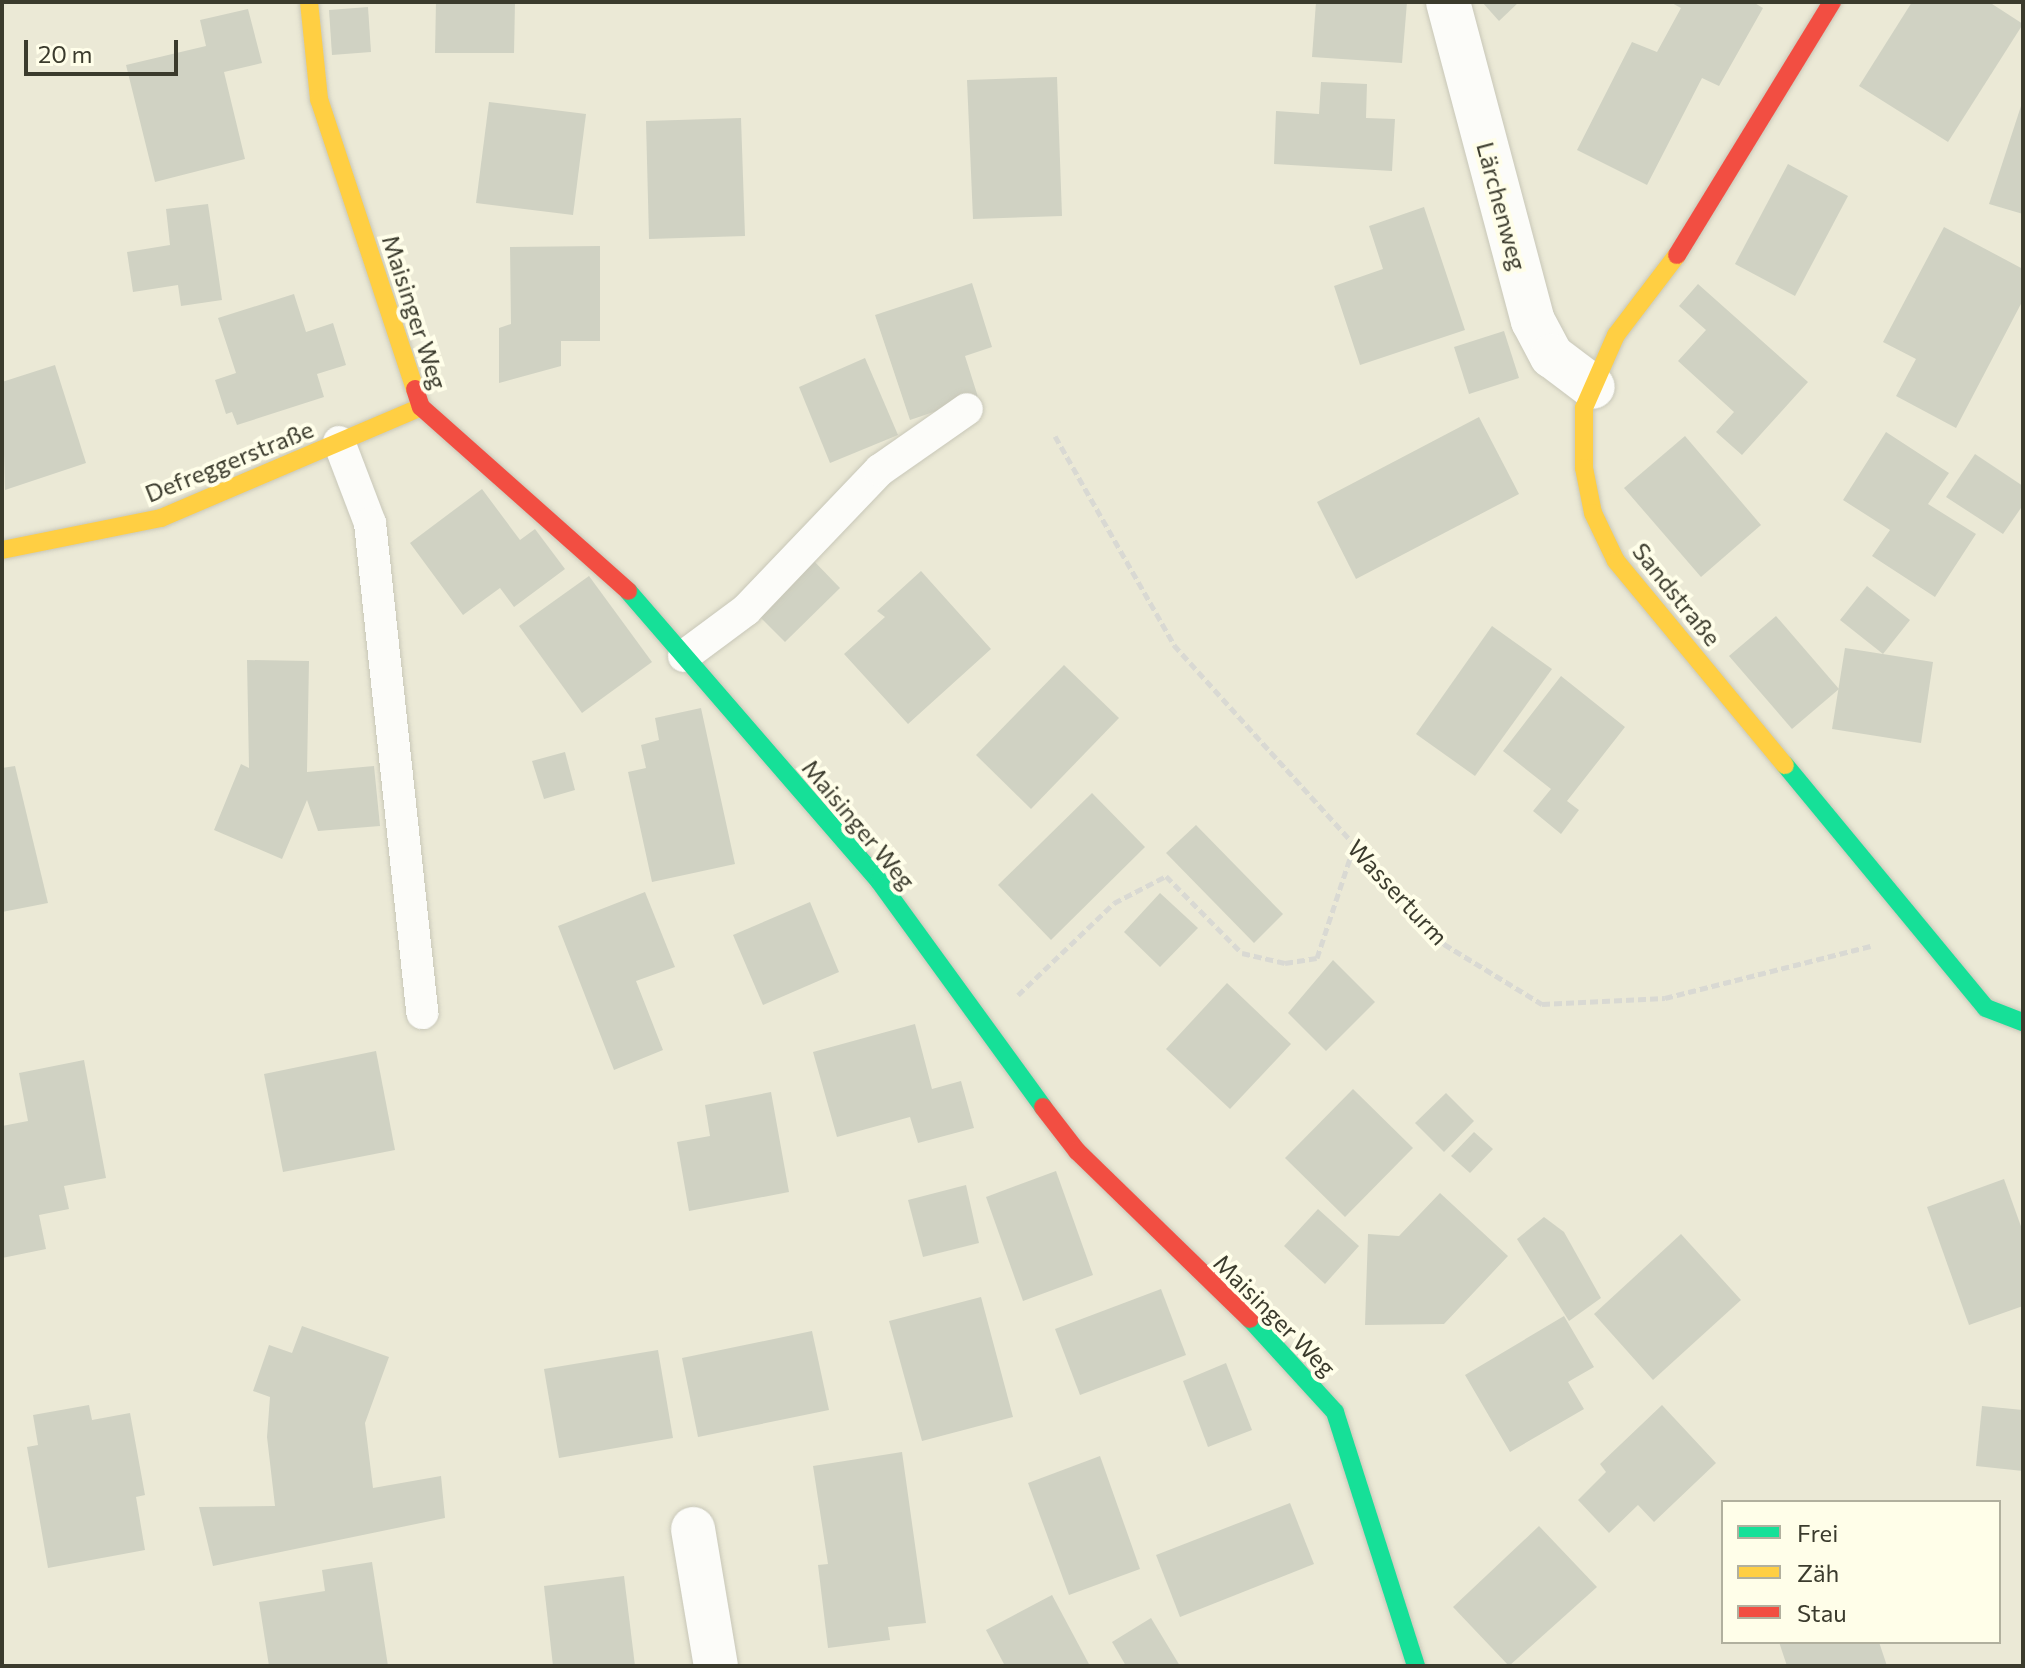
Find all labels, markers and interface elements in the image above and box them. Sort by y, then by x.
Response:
scale bar [28,24,182,74]
text: 20 m [38,39,92,68]
street label: Lärchenweg [1471,139,1533,273]
street label: Maisinger Weg [377,231,453,393]
street label: Defreggerstraße [141,414,317,508]
street label: Sandstraße [1627,537,1727,651]
street label: Maisinger Weg [796,753,922,895]
street label: Wasserturm [1342,833,1454,951]
street label: Maisinger Weg [1208,1248,1342,1382]
legend [1721,1500,2001,1644]
text: Frei [1797,1518,1838,1547]
text: Zäh [1797,1558,1839,1587]
text: Stau [1797,1598,1847,1627]

